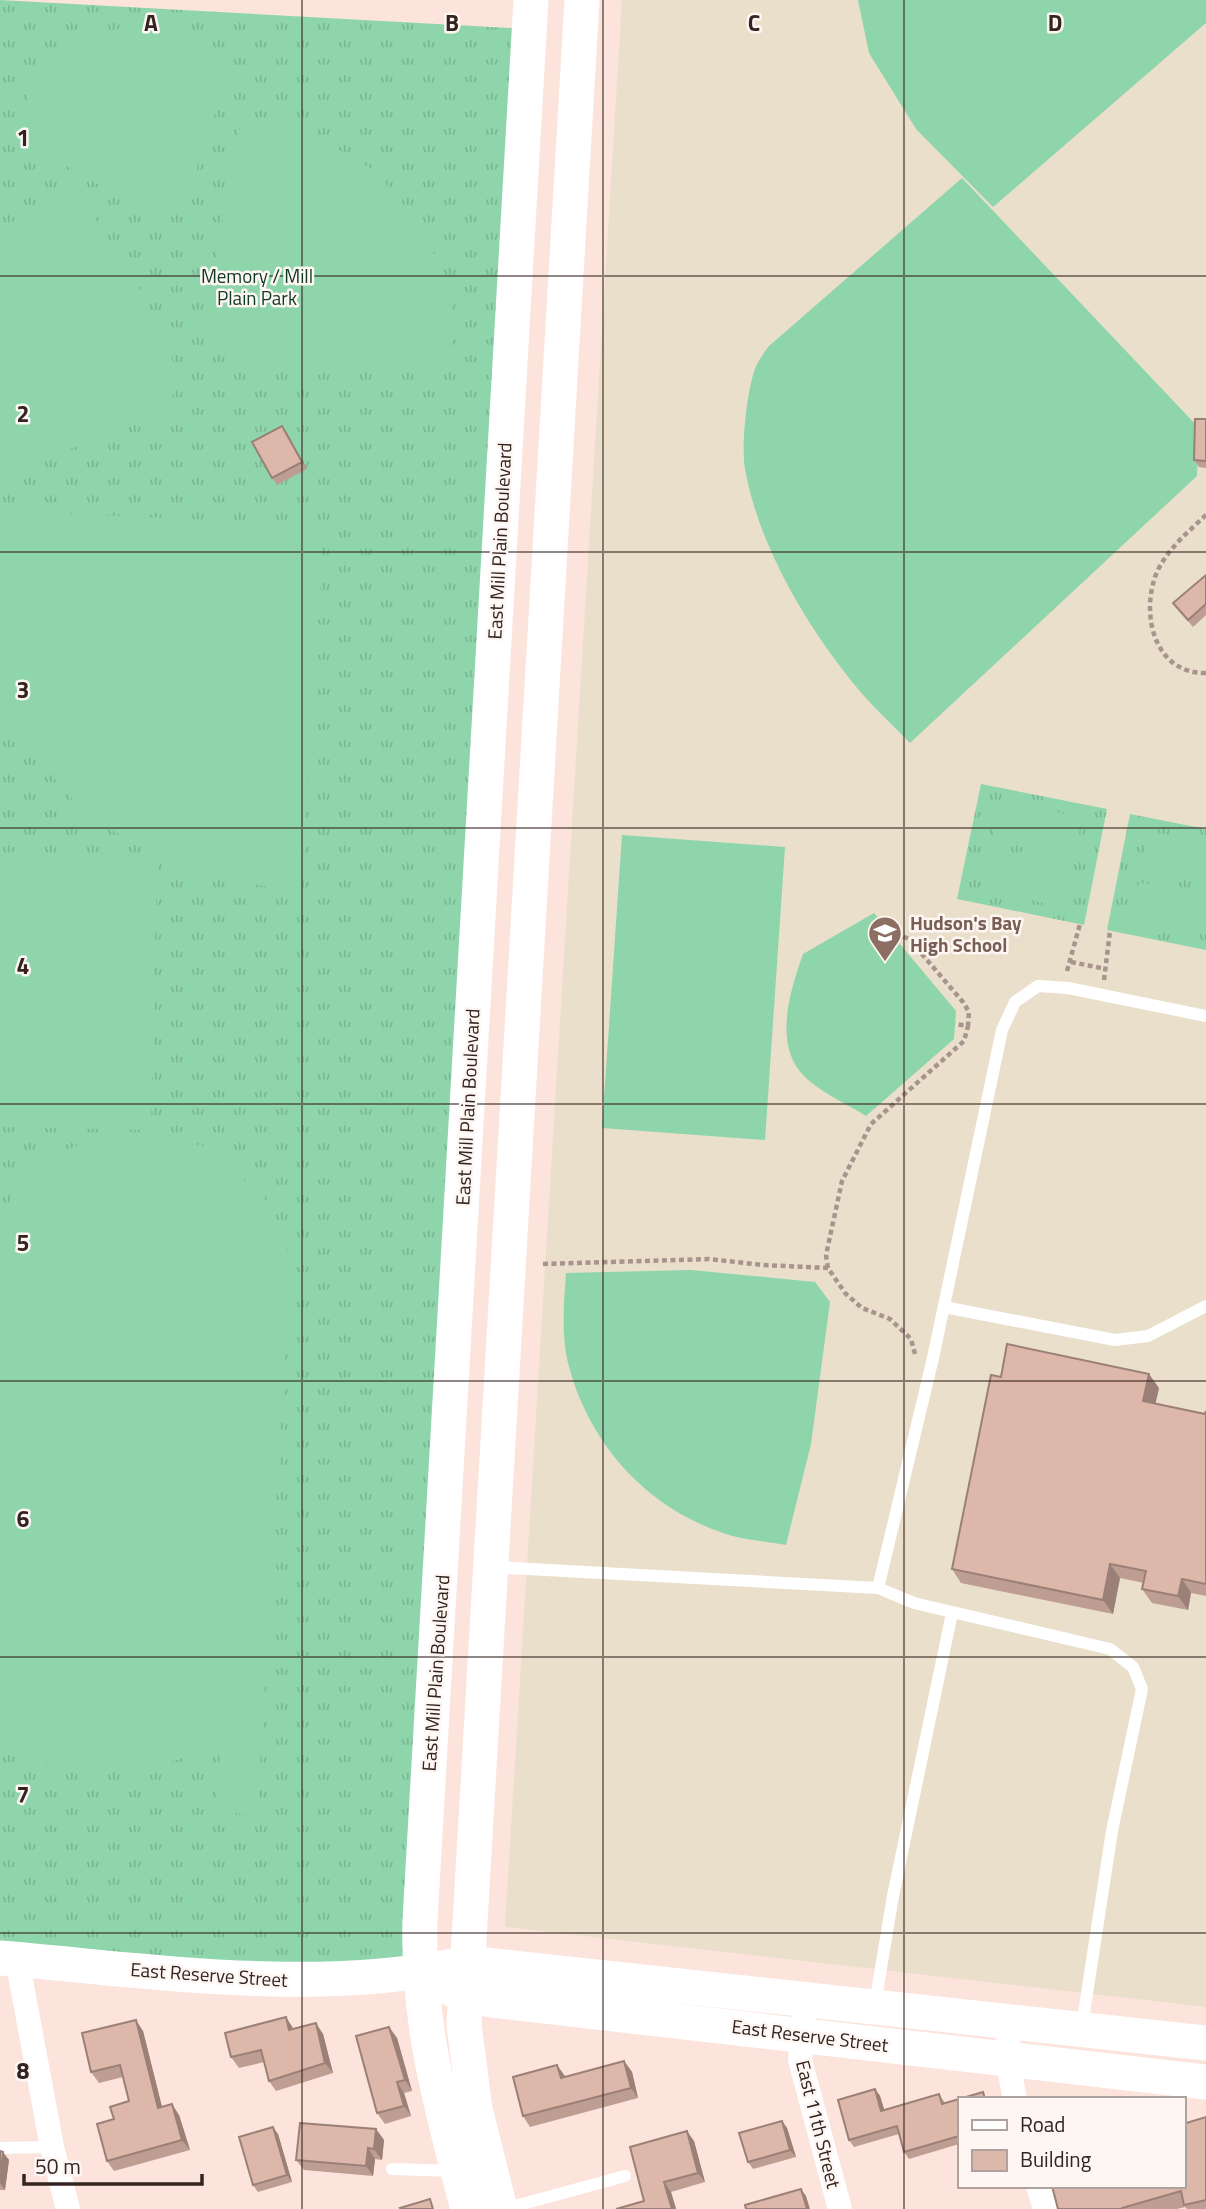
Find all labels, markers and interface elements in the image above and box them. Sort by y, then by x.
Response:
text: A [144,5,158,40]
text: B [445,5,459,40]
text: C [748,5,760,40]
text: D [1048,5,1062,40]
text: 1 [17,120,29,155]
park label: Memory / Mill Plain Park [201,261,313,312]
text: 2 [17,396,29,431]
street label: East Mill Plain Boulevard [479,442,519,640]
text: 3 [17,672,29,707]
place label: Hudson's Bay High School [910,908,1022,959]
school or university icon: Hudson's Bay High School [866,914,904,963]
text: 4 [17,948,29,983]
street label: East Mill Plain Boulevard [447,1008,487,1206]
text: 5 [17,1225,29,1260]
text: 6 [17,1501,30,1536]
street label: East Mill Plain Boulevard [414,1574,456,1772]
text: 7 [17,1777,29,1812]
street label: East Reserve Street [129,1954,289,1994]
street label: East Reserve Street [730,2011,890,2059]
text: 8 [17,2053,30,2088]
street label: East 11th Street [789,2057,849,2191]
legend [958,2097,1185,2188]
text: Road [1020,2108,1065,2140]
scale bar [24,2142,203,2186]
text: Building [1020,2143,1092,2175]
text: 50 m [35,2150,81,2182]

